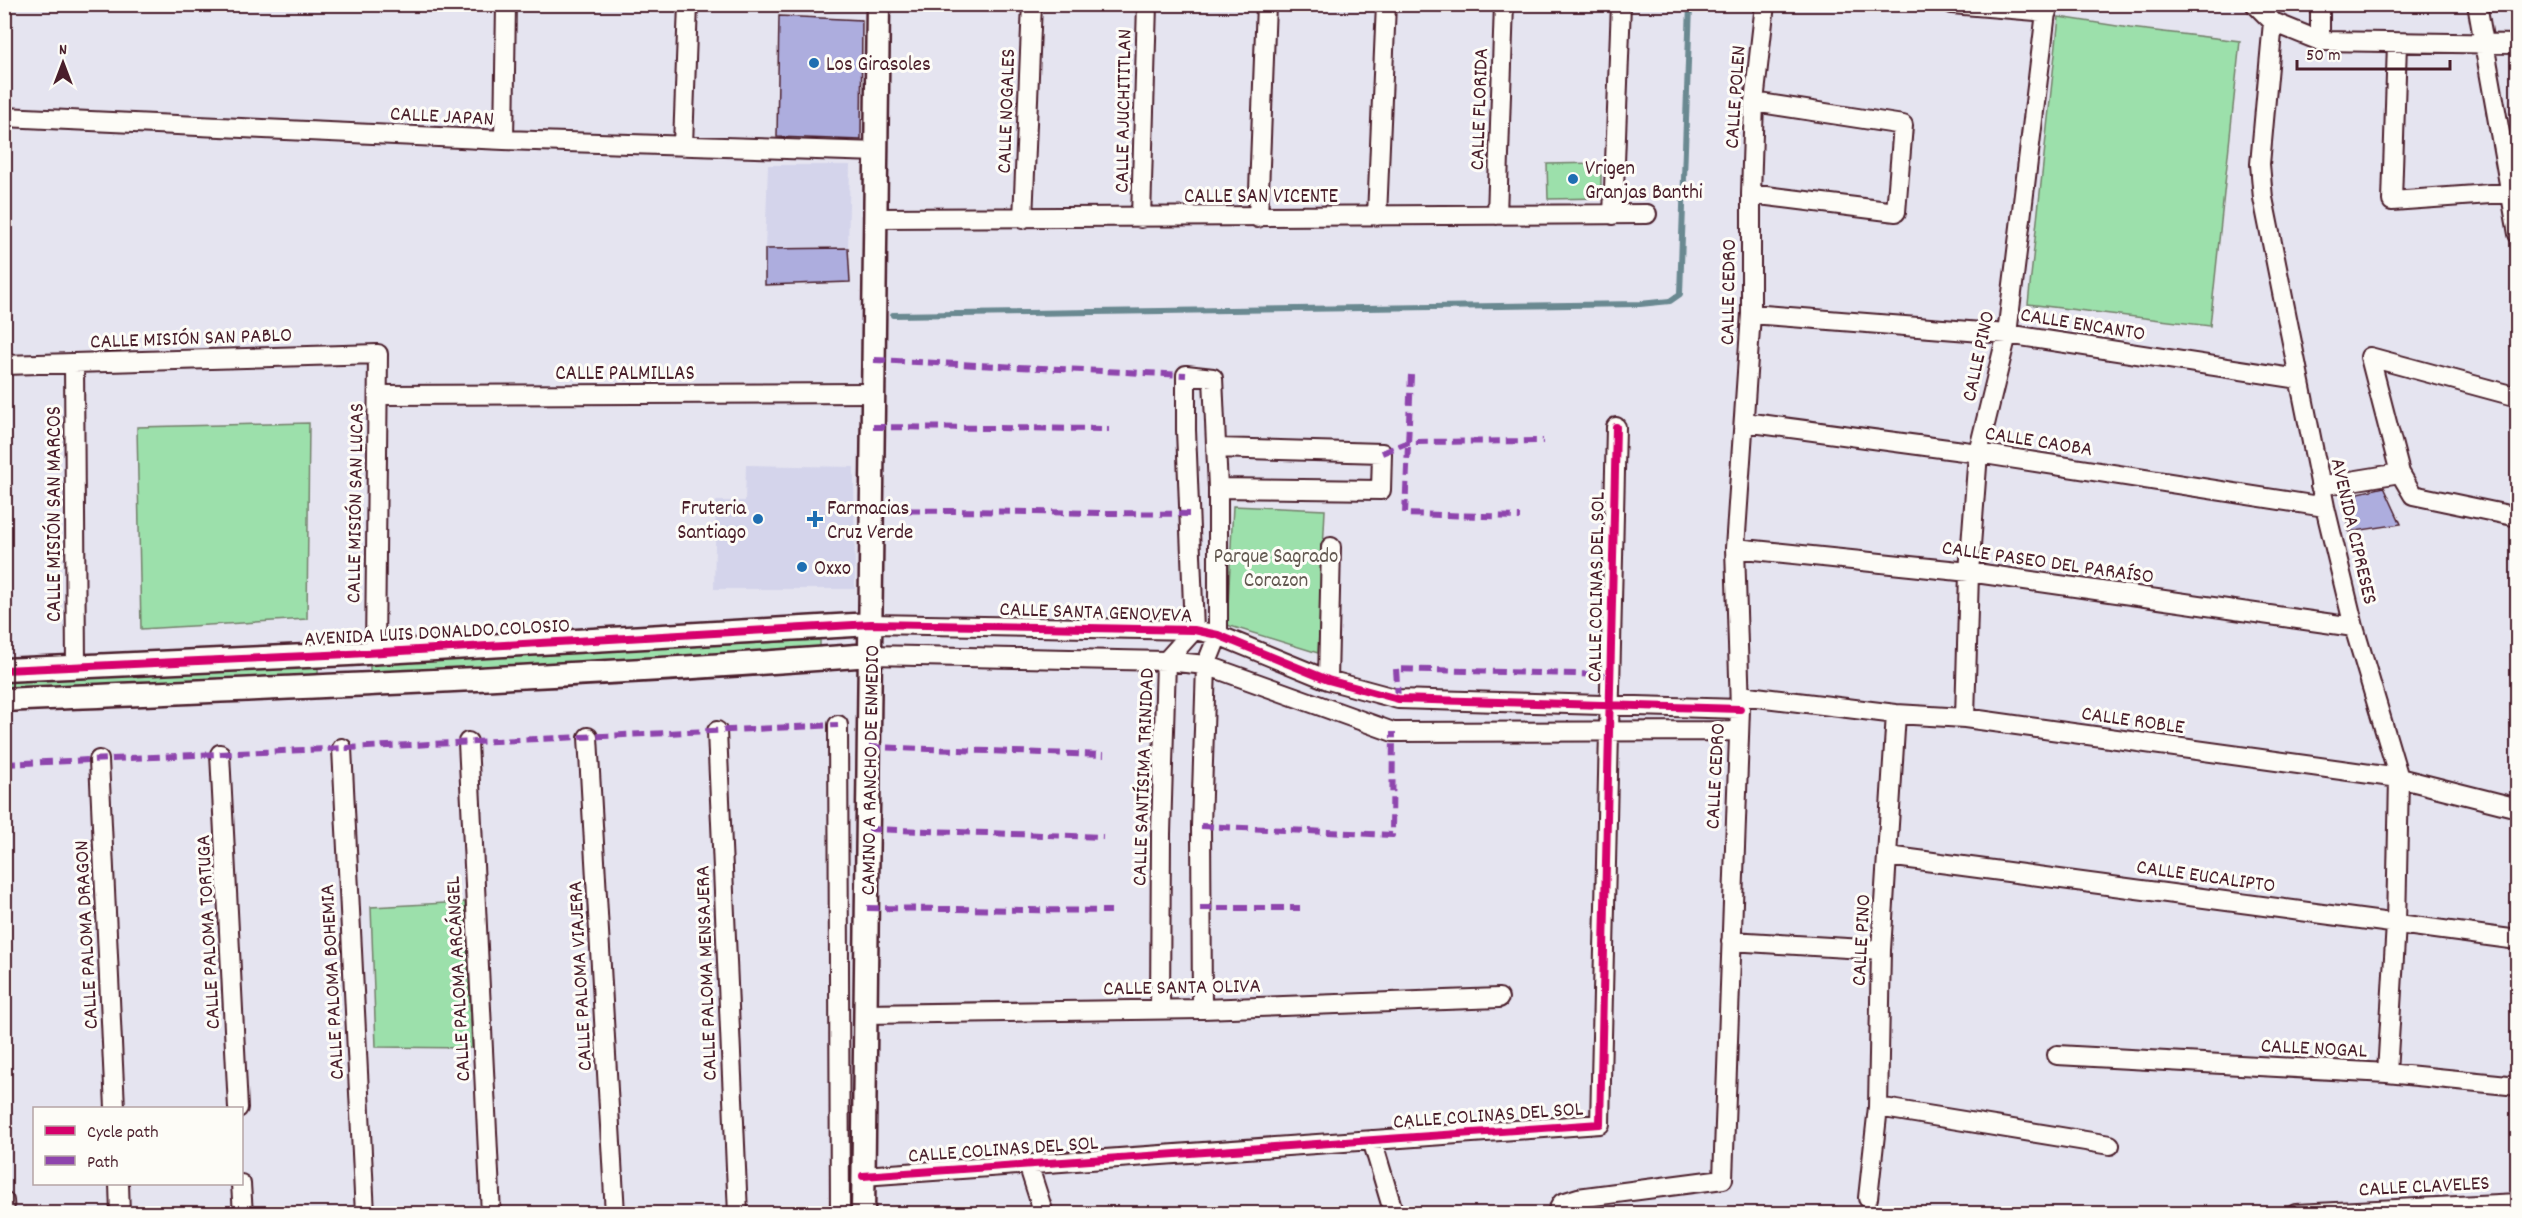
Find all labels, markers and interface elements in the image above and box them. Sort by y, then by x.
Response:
street label: CALLE AJUCHITITLAN [1109,29,1141,193]
north arrow [33,33,93,93]
scale bar [2297,33,2450,71]
text: N [59,39,67,62]
text: 50 m [2306,44,2341,69]
street label: CALLE POLEN [1718,45,1756,150]
street label: CALLE FLORIDA [1464,47,1498,171]
street label: CALLE NOGALES [991,48,1025,174]
place label: Los Girasoles [826,51,931,81]
marker: Los Girasoles [807,56,821,70]
street label: CALLE JAPAN [389,100,494,136]
place label: Vrigen Granjas Banthi [1585,155,1703,209]
marker: Vrigen Granjas Banthi [1566,172,1580,186]
street label: CALLE SAN VICENTE [1184,183,1339,213]
street label: CALLE CEDRO [1714,239,1746,346]
street label: CALLE ENCANTO [2018,301,2147,351]
street label: CALLE PINO [1956,309,2004,405]
street label: CALLE MISIÓN SAN PABLO [90,321,293,359]
street label: CALLE PALMILLAS [555,360,695,390]
street label: CALLE MISIÓN SAN LUCAS [340,403,374,603]
street label: CALLE MISIÓN SAN MARCOS [41,406,71,622]
street label: CALLE CAOBA [1983,420,2095,466]
street label: AVENIDA CIPRESES [2321,456,2383,608]
street label: CALLE COLINAS DEL SOL [1581,491,1615,683]
place label: Fruteria Santiago [677,495,747,549]
place label: Farmacias Cruz Verde [827,495,913,549]
marker: Fruteria Santiago [751,512,765,526]
marker: Farmacias Cruz Verde [808,512,822,526]
street label: CALLE PASEO DEL PARAÍSO [1940,534,2155,594]
park label: Parque Sagrado Corazon [1214,543,1338,597]
place label: Oxxo [814,555,851,585]
marker: Oxxo [795,560,809,574]
street label: CALLE SANTA GENOVEVA [999,596,1193,632]
street label: AVENIDA LUIS DONALDO COLOSIO [303,612,571,656]
street label: CAMINO A RANCHO DE ENMEDIO [855,645,889,896]
street label: CALLE SANTÍSIMA TRINIDAD [1126,667,1164,887]
street label: CALLE ROBLE [2079,700,2186,744]
street label: CALLE CEDRO [1699,722,1735,830]
street label: CALLE PALOMA TORTUGA [190,834,230,1030]
street label: CALLE PALOMA DRAGON [68,840,108,1030]
street label: CALLE EUCALIPTO [2134,853,2277,903]
street label: CALLE PALOMA MENSAJERA [689,865,727,1081]
street label: CALLE PALOMA ARCÁNGEL [440,875,480,1082]
street label: CALLE PALOMA VIAJERA [562,880,602,1072]
street label: CALLE PALOMA BOHEMIA [314,883,354,1081]
street label: CALLE PINO [1846,894,1880,987]
street label: CALLE SANTA OLIVA [1103,973,1261,1005]
street label: CALLE NOGAL [2260,1032,2368,1068]
street label: CALLE COLINAS DEL SOL [1392,1095,1585,1139]
legend [33,1107,243,1185]
text: Cycle path [87,1121,158,1146]
street label: CALLE COLINAS DEL SOL [907,1129,1100,1173]
text: Path [87,1151,119,1176]
street label: CALLE CLAVELES [2358,1170,2490,1206]

